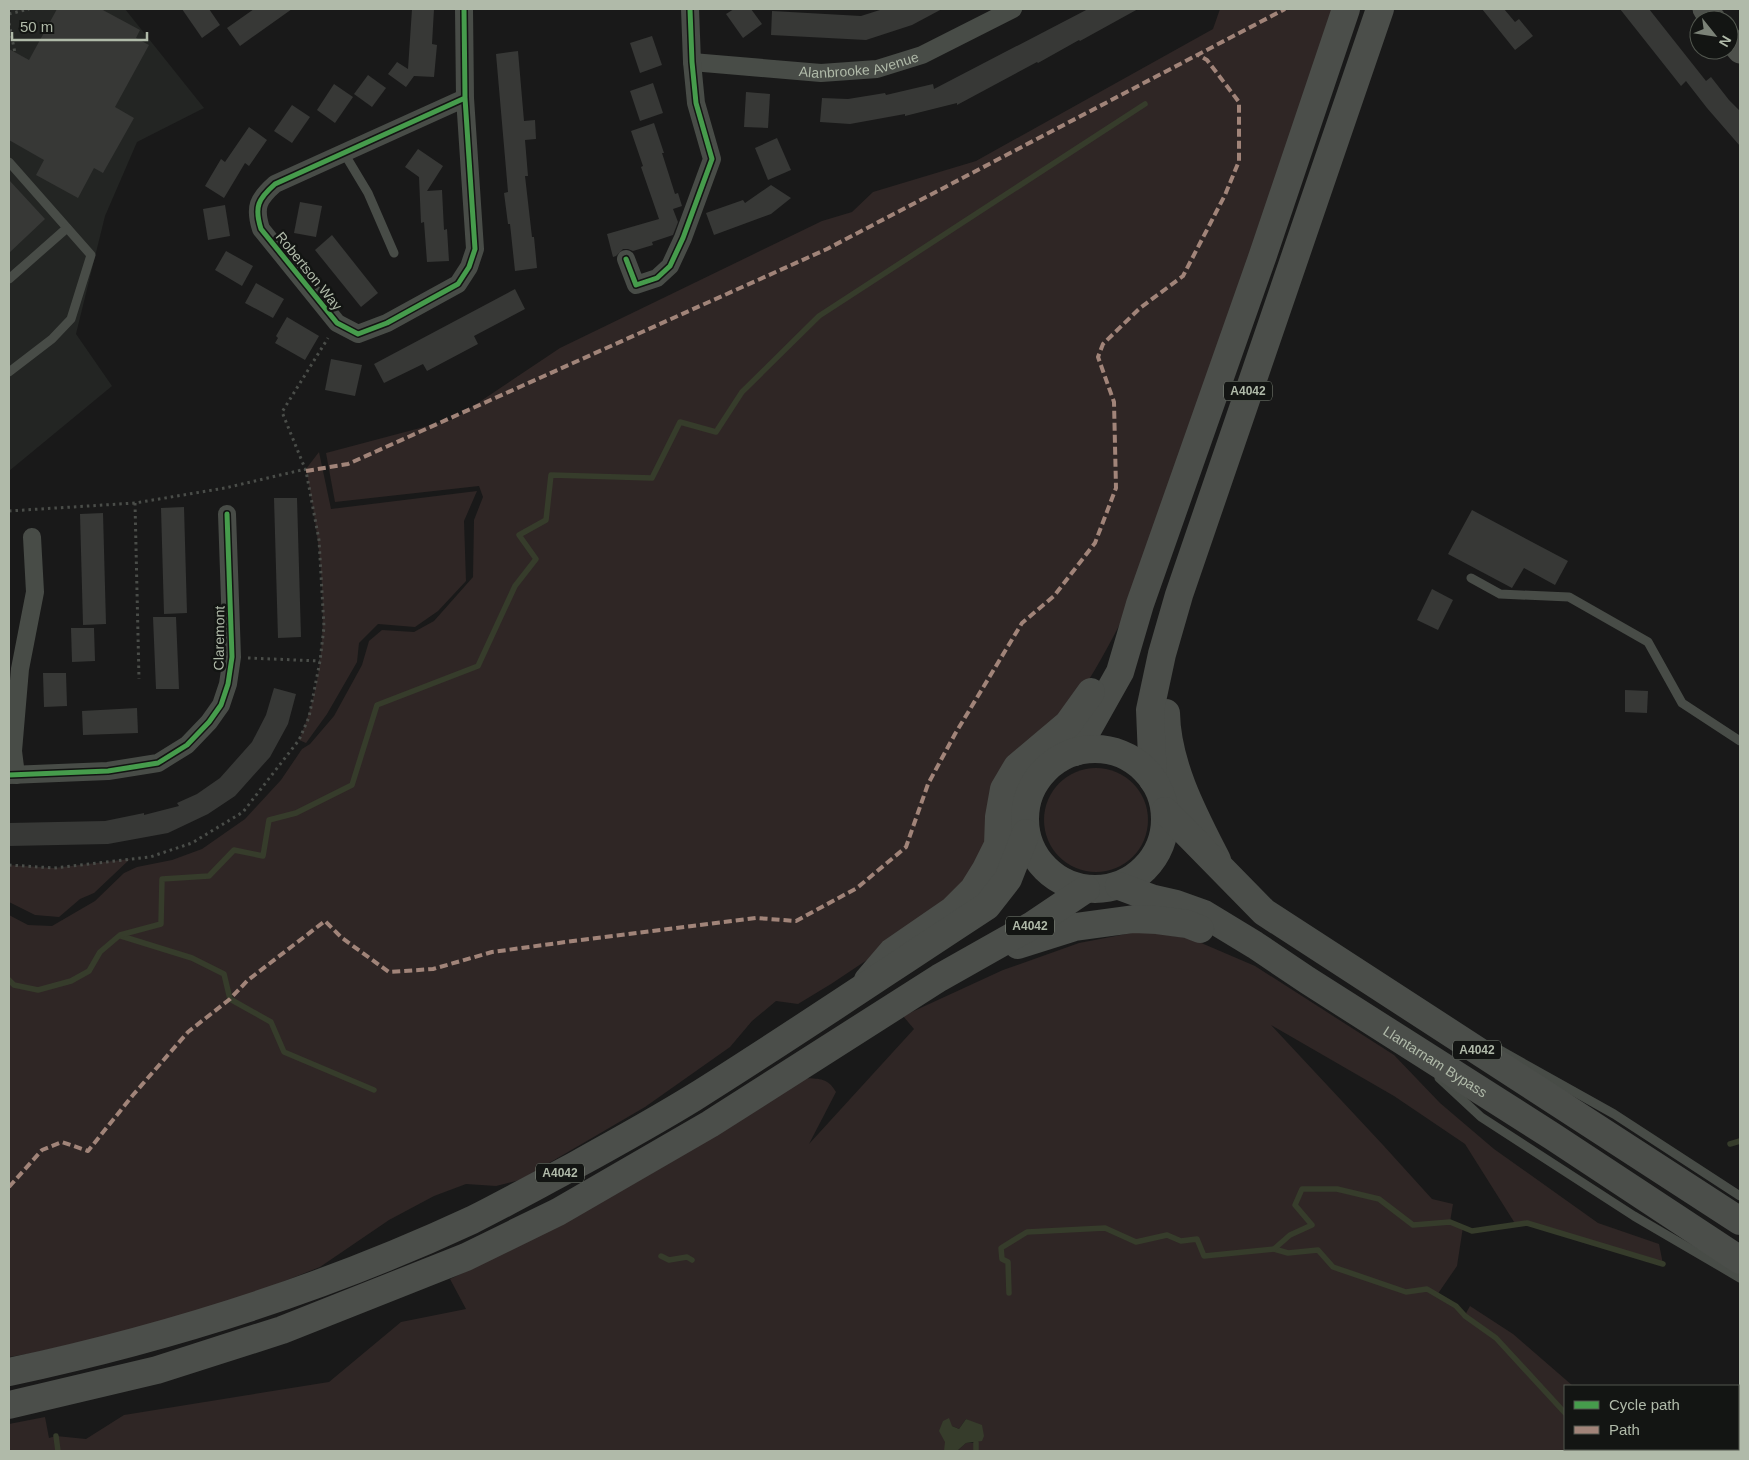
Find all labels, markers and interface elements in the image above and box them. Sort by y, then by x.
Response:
scale bar [12,10,148,42]
north arrow [1689,10,1739,60]
text: 50 m [20,18,53,35]
text: N [1716,33,1735,50]
street label: Alanbrooke Avenue [798,49,921,81]
street label: Robertson Way [273,229,345,313]
road number: A4042 [1224,382,1272,401]
street label: Claremont [210,605,228,670]
road number: A4042 [1006,916,1054,936]
street label: Llantarnam Bypass [1380,1023,1490,1101]
road number: A4042 [1453,1040,1501,1060]
road number: A4042 [536,1164,584,1182]
legend [1564,1385,1739,1450]
text: Cycle path [1609,1396,1680,1413]
text: Path [1609,1421,1640,1438]

